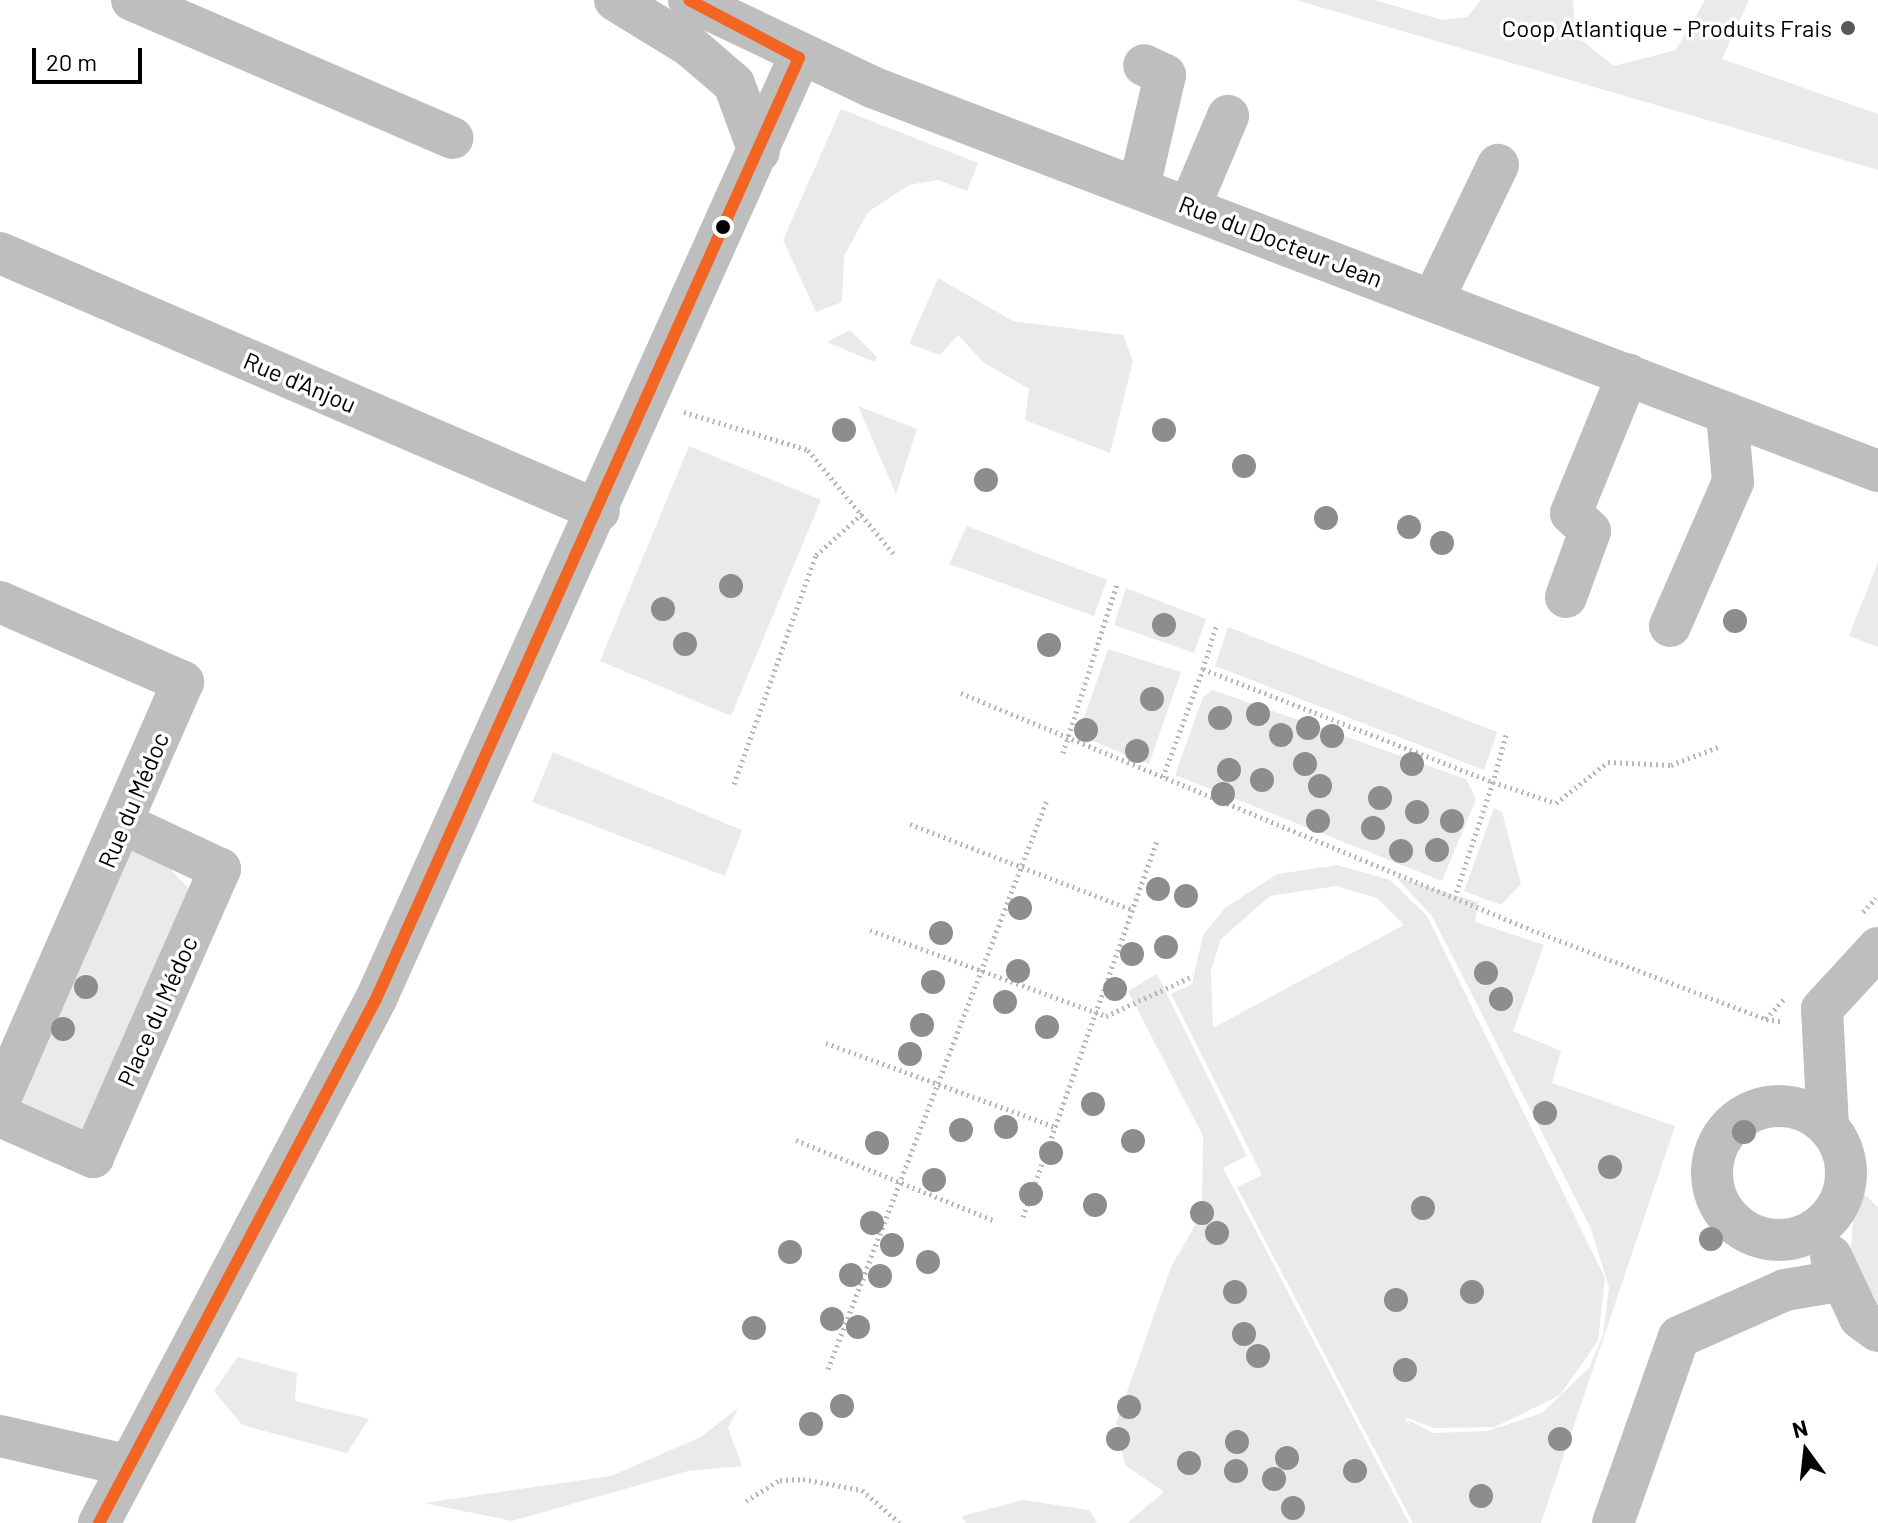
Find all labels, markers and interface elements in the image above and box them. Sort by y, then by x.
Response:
place label: Coop Atlantique - Produits Frais [1502,14,1832,42]
marker: Coop Atlantique - Produits Frais [1839,19,1857,37]
scale bar [36,32,146,82]
text: 20 m [46,47,97,76]
street label: Rue du Docteur Jean [1175,189,1387,293]
unlabelled marker [715,219,731,235]
street label: Rue d'Anjou [239,345,361,419]
street label: Rue du Médoc [92,728,174,872]
street label: Place du Médoc [111,931,203,1091]
north arrow [1766,1411,1846,1491]
text: N [1789,1413,1810,1442]

